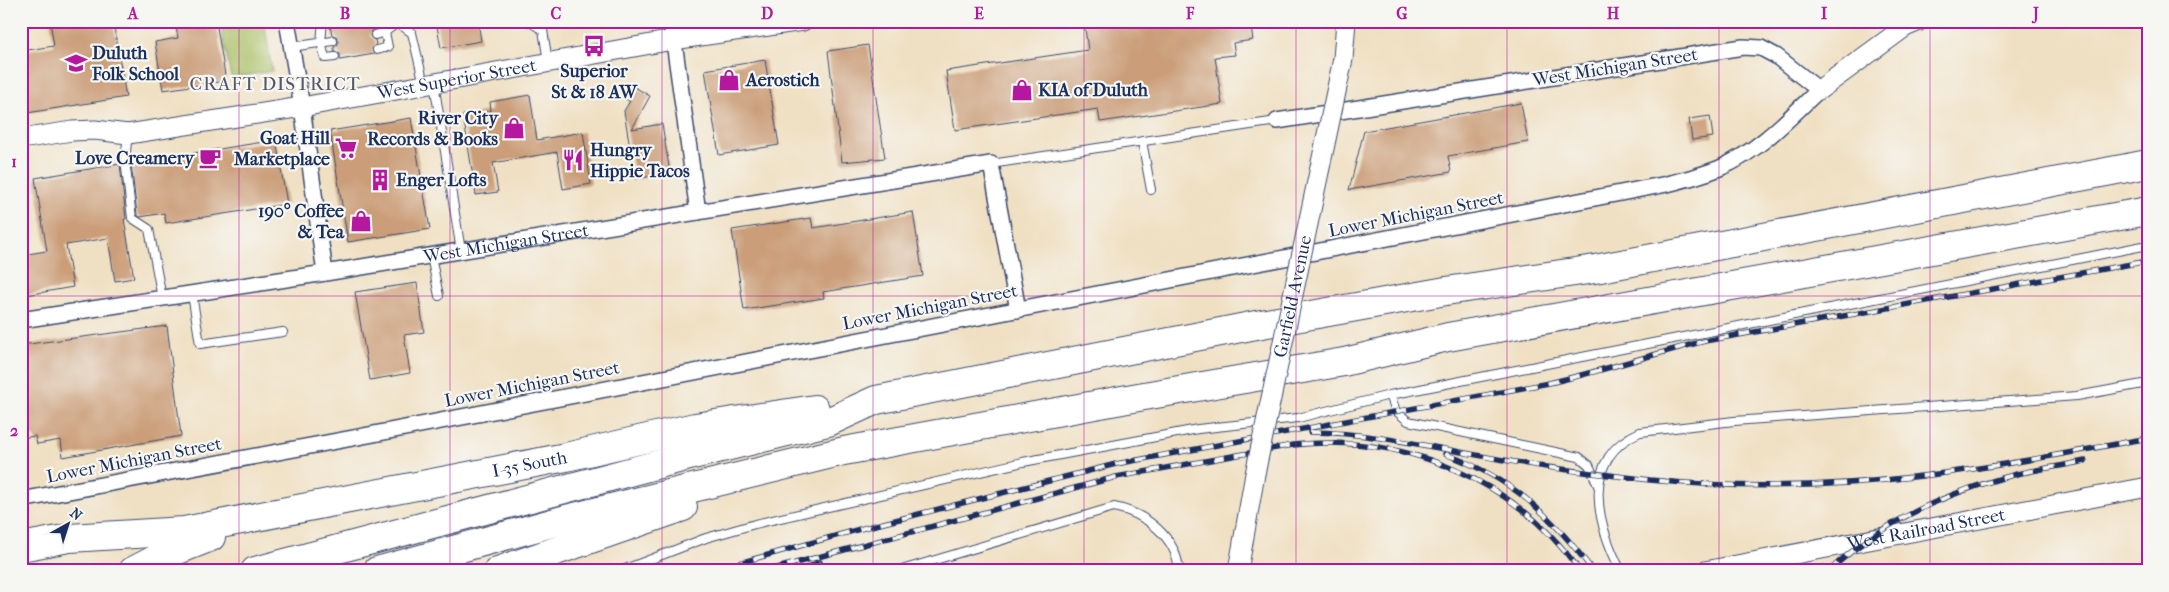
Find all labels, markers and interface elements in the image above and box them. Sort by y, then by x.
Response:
text: A [127,4,139,23]
text: B [340,4,350,23]
text: C [551,4,562,23]
text: D [761,4,773,23]
text: E [974,4,984,23]
text: F [1185,4,1195,23]
text: G [1396,4,1408,23]
text: H [1607,4,1620,23]
text: I [1821,4,1828,23]
text: J [2031,4,2039,24]
bus stop icon: Superior St & 18 AW [581,33,607,59]
place label: Duluth Folk School [91,43,180,85]
street label: West Michigan Street [1530,44,1700,91]
school or university icon: Duluth Folk School [63,50,89,76]
street label: West Superior Street [374,55,538,104]
place label: Superior St & 18 AW [551,61,638,103]
shop icon: Aerostich [716,67,742,93]
place label: Aerostich [745,70,820,91]
district label: CRAFT DISTRICT [189,73,361,95]
shop icon: KIA of Duluth [1009,77,1035,103]
place label: KIA of Duluth [1038,80,1149,101]
place label: River City Records & Books [367,108,499,150]
shop icon: River City Records & Books [501,115,527,141]
place label: Goat Hill Marketplace [233,128,331,170]
supermarket icon: Goat Hill Marketplace [333,135,359,161]
place label: Hungry Hippie Tacos [590,140,690,182]
cafe icon: Love Creamery [197,145,223,171]
restaurant icon: Hungry Hippie Tacos [560,147,586,173]
place label: Love Creamery [75,148,195,169]
text: 1 [11,152,17,171]
building icon: Enger Lofts [367,167,393,193]
place label: Enger Lofts [396,170,487,191]
street label: Lower Michigan Street [1327,187,1506,242]
place label: 190° Coffee & Tea [258,201,345,243]
shop icon: 190° Coffee & Tea [348,208,374,234]
street label: West Michigan Street [421,220,591,268]
street label: Garfield Avenue [1270,233,1316,359]
street label: Lower Michigan Street [841,280,1020,335]
street label: Lower Michigan Street [443,357,622,412]
text: 2 [10,421,18,440]
street label: Lower Michigan Street [45,433,224,488]
street label: I-35 South [490,447,569,482]
north arrow [42,500,92,550]
text: N [66,504,86,524]
street label: West Railroad Street [1844,504,2008,555]

